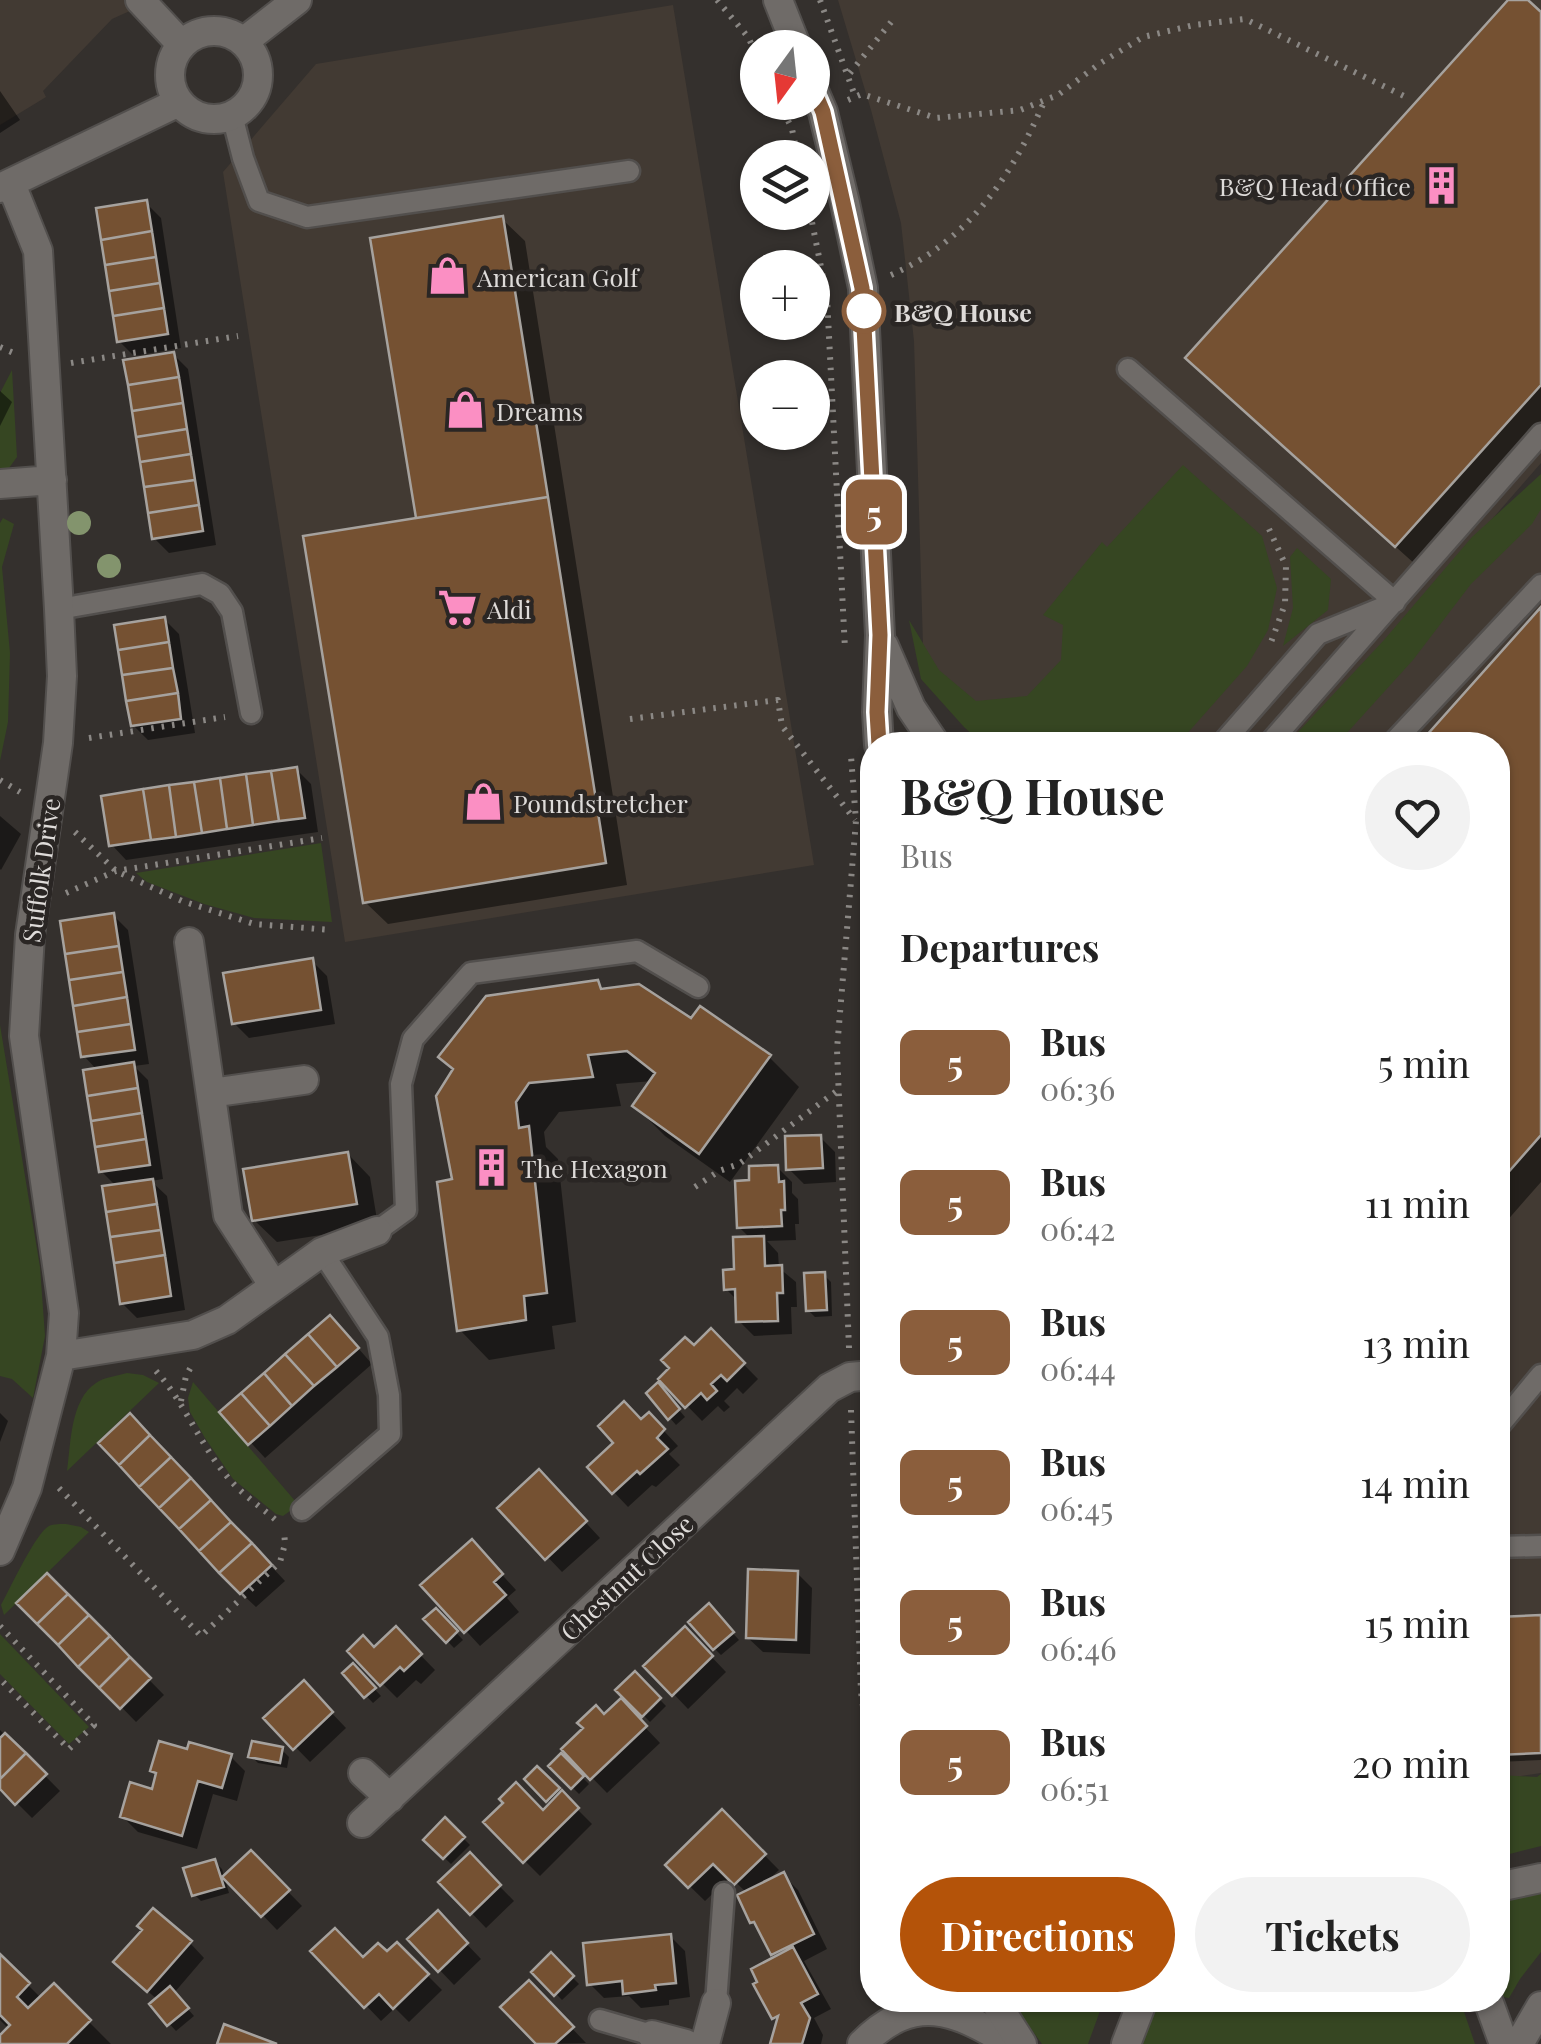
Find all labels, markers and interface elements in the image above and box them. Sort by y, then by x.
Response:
north arrow [740,30,830,120]
map controls [740,30,830,450]
button: layers [740,140,830,230]
building icon: B&Q Head Office [1420,164,1462,206]
place label: B&Q Head Office [1219,169,1411,202]
button: + [740,250,830,340]
shop icon: American Golf [426,255,468,297]
place label: American Golf [476,260,640,293]
marker: B&Q House [843,290,885,332]
place label: B&Q House [894,295,1032,328]
button: − [740,360,830,450]
shop icon: Dreams [445,389,487,431]
place label: Dreams [496,394,583,427]
line badge: 5 [842,480,906,544]
text: 5 [866,489,882,536]
supermarket icon: Aldi [436,587,478,629]
place label: Aldi [486,592,532,625]
text: B&Q House [900,763,1165,827]
button: heart [1365,765,1470,870]
shop icon: Poundstretcher [462,781,504,823]
place label: Poundstretcher [513,786,688,819]
street label: Suffolk Drive [14,796,66,944]
text: Bus [900,833,953,876]
text: Departures [900,921,1099,972]
text: Bus [1040,1015,1106,1066]
text: 5 min [1378,1037,1470,1088]
text: 5 [947,1039,963,1086]
text: 06:36 [1040,1066,1115,1109]
building icon: The Hexagon [470,1146,512,1188]
place label: The Hexagon [521,1151,668,1184]
text: Bus [1040,1155,1106,1206]
text: 11 min [1365,1177,1470,1228]
text: 5 [947,1179,963,1226]
text: 06:42 [1040,1206,1115,1249]
text: Bus [1040,1295,1106,1346]
text: 13 min [1362,1317,1470,1368]
text: 5 [947,1319,963,1366]
text: 06:44 [1040,1346,1116,1389]
text: Bus [1040,1435,1106,1486]
text: 14 min [1360,1457,1470,1508]
text: 5 [947,1459,963,1506]
text: 06:45 [1040,1486,1113,1529]
street label: Chestnut Close [552,1507,700,1647]
text: Bus [1040,1575,1106,1626]
text: 15 min [1364,1597,1470,1648]
text: 5 [947,1599,963,1646]
text: 06:46 [1040,1626,1117,1669]
text: Bus [1040,1715,1106,1766]
text: 20 min [1352,1737,1470,1788]
text: 5 [947,1739,963,1786]
text: 06:51 [1040,1766,1109,1809]
button: Directions [900,1877,1175,1992]
button: Tickets [1195,1877,1470,1992]

